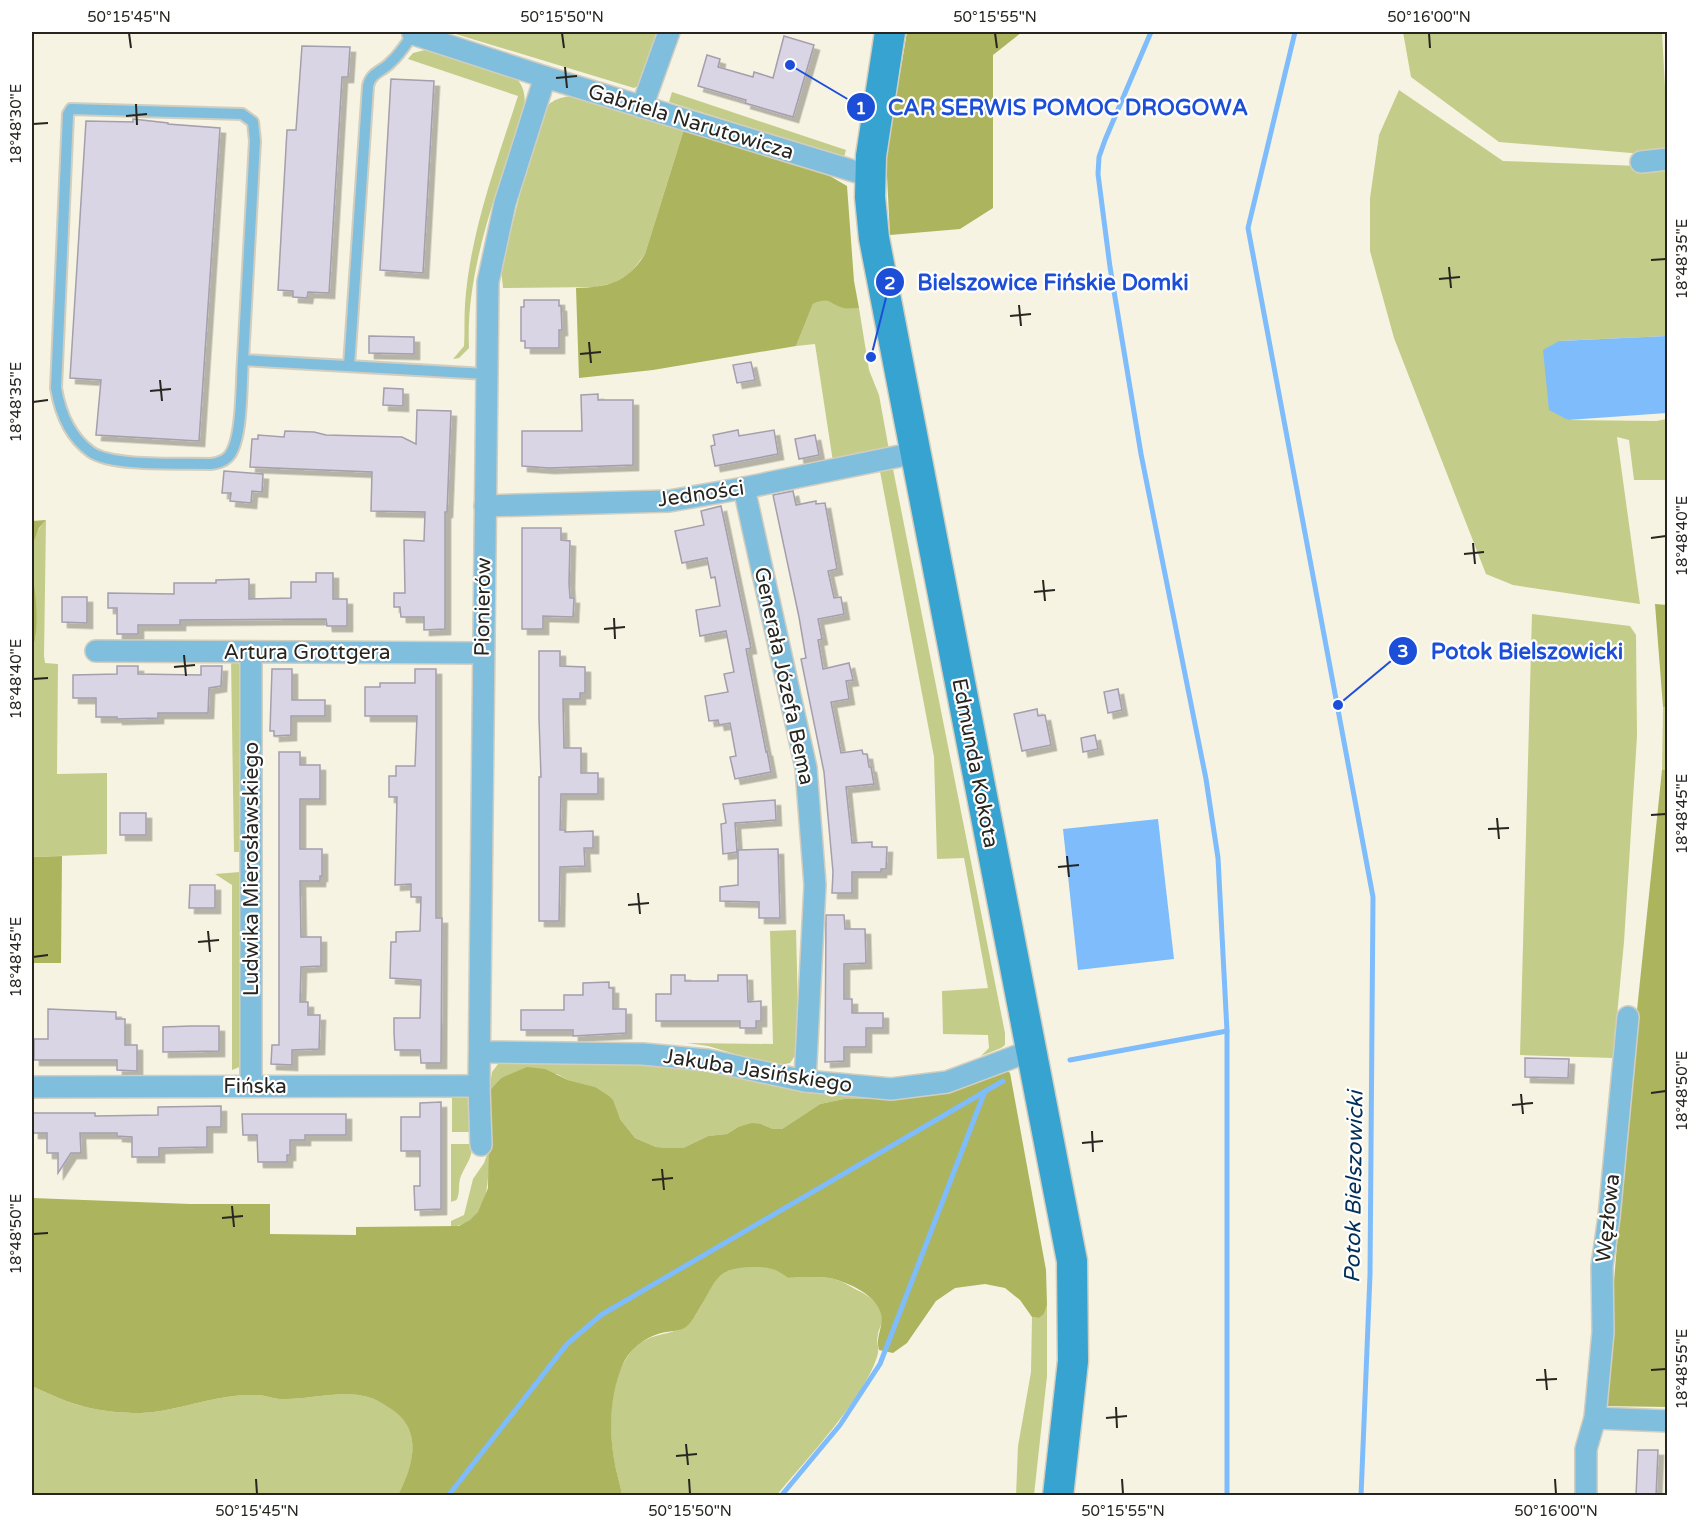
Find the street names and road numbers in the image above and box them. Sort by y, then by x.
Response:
street label: Gabriela Narutowicza [585,79,797,165]
street label: Jedności [656,476,746,512]
street label: Pionierów [470,557,496,657]
street label: Generała Józefa Bema [749,565,819,787]
street label: Artura Grottgera [224,640,390,665]
street label: Edmunda Kokota [946,676,1004,850]
street label: Ludwika Mierosławskiego [239,742,264,996]
street label: Jakuba Jasińskiego [662,1044,854,1098]
street label: Fińska [223,1074,287,1099]
street label: Węzłowa [1591,1172,1625,1264]

